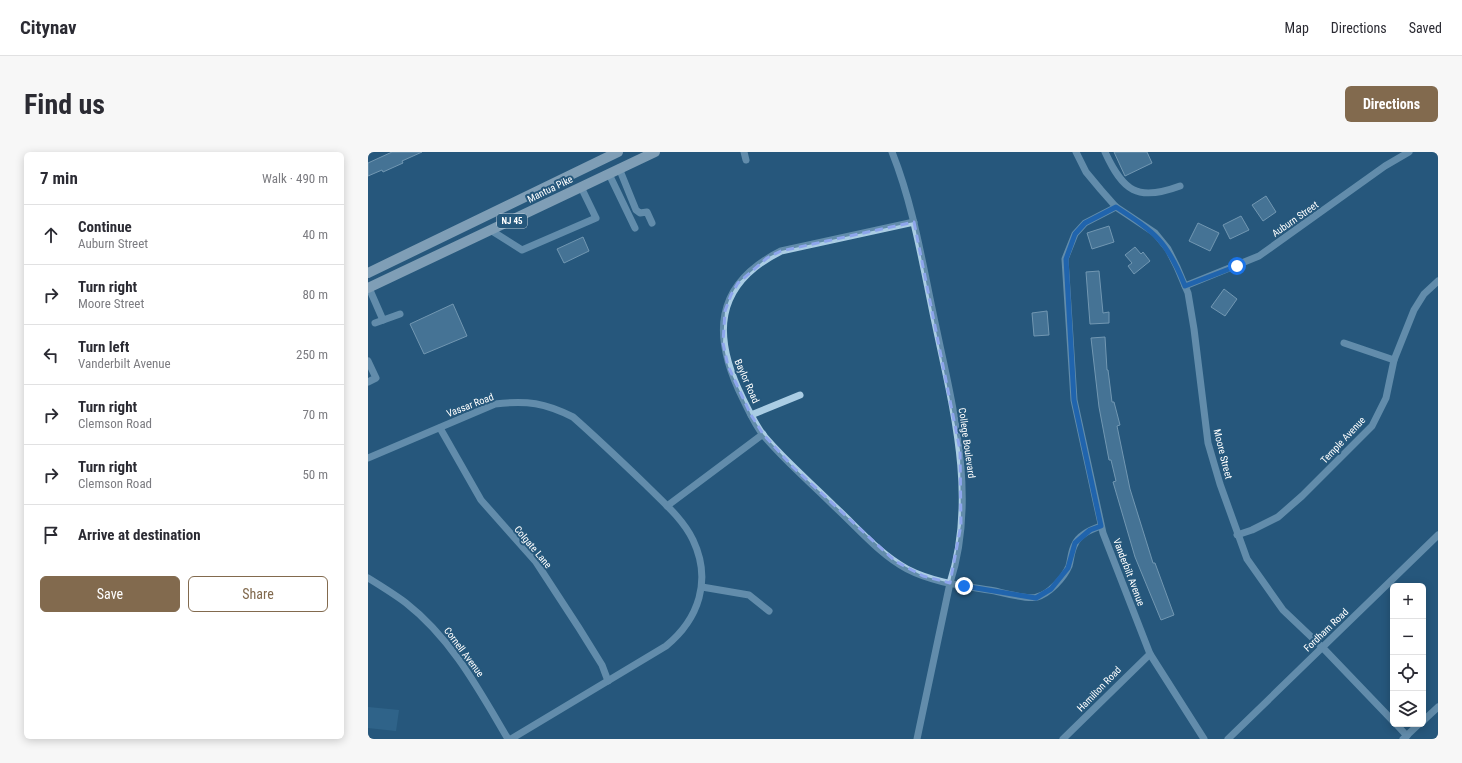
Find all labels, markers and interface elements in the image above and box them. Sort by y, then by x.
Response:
text: Citynav [20,16,77,39]
text: Map [1285,20,1309,36]
text: Directions [1331,20,1387,36]
text: Saved [1409,20,1442,36]
button: Directions [1345,86,1438,122]
text: Find us [24,88,105,121]
text: 7 min [40,168,78,188]
text: Walk · 490 m [262,171,328,186]
street label: Mantua Pike [526,173,575,205]
street label: Auburn Street [1270,199,1320,239]
road number: NJ 45 [497,214,527,228]
text: Continue [78,218,132,236]
icon: ahead [40,224,62,246]
text: 40 m [302,227,328,242]
text: Auburn Street [78,236,148,251]
route start [1228,257,1246,275]
text: Turn right [78,278,137,296]
icon: right [40,284,62,306]
text: 80 m [302,287,328,302]
text: Moore Street [78,296,144,311]
text: Turn left [78,338,129,356]
icon: left [40,344,62,366]
text: 250 m [296,347,328,362]
text: Vanderbilt Avenue [78,356,171,371]
street label: Baylor Road [732,357,762,405]
street label: Vassar Road [445,391,495,419]
text: Turn right [78,398,137,416]
icon: right [40,404,62,426]
text: 70 m [302,407,328,422]
street label: College Boulevard [957,407,977,479]
street label: Temple Avenue [1319,414,1368,466]
text: Clemson Road [78,416,152,431]
street label: Moore Street [1211,428,1235,480]
text: Turn right [78,458,137,476]
icon: right [40,464,62,486]
text: 50 m [302,467,328,482]
text: Clemson Road [78,476,152,491]
icon: arrive [40,524,62,546]
street label: Colgate Lane [512,524,554,571]
text: Arrive at destination [78,526,201,544]
street label: Vanderbilt Avenue [1111,537,1147,608]
button: Save [40,576,180,612]
button: Share [188,576,328,612]
route end [955,577,973,595]
map controls [1390,583,1426,727]
button: + [1390,583,1426,619]
street label: Fordham Road [1302,606,1350,654]
button: − [1390,619,1426,655]
street label: Cornell Avenue [442,625,486,679]
button: locate [1390,655,1426,691]
street label: Hamilton Road [1075,664,1123,714]
button: layers [1390,691,1426,727]

